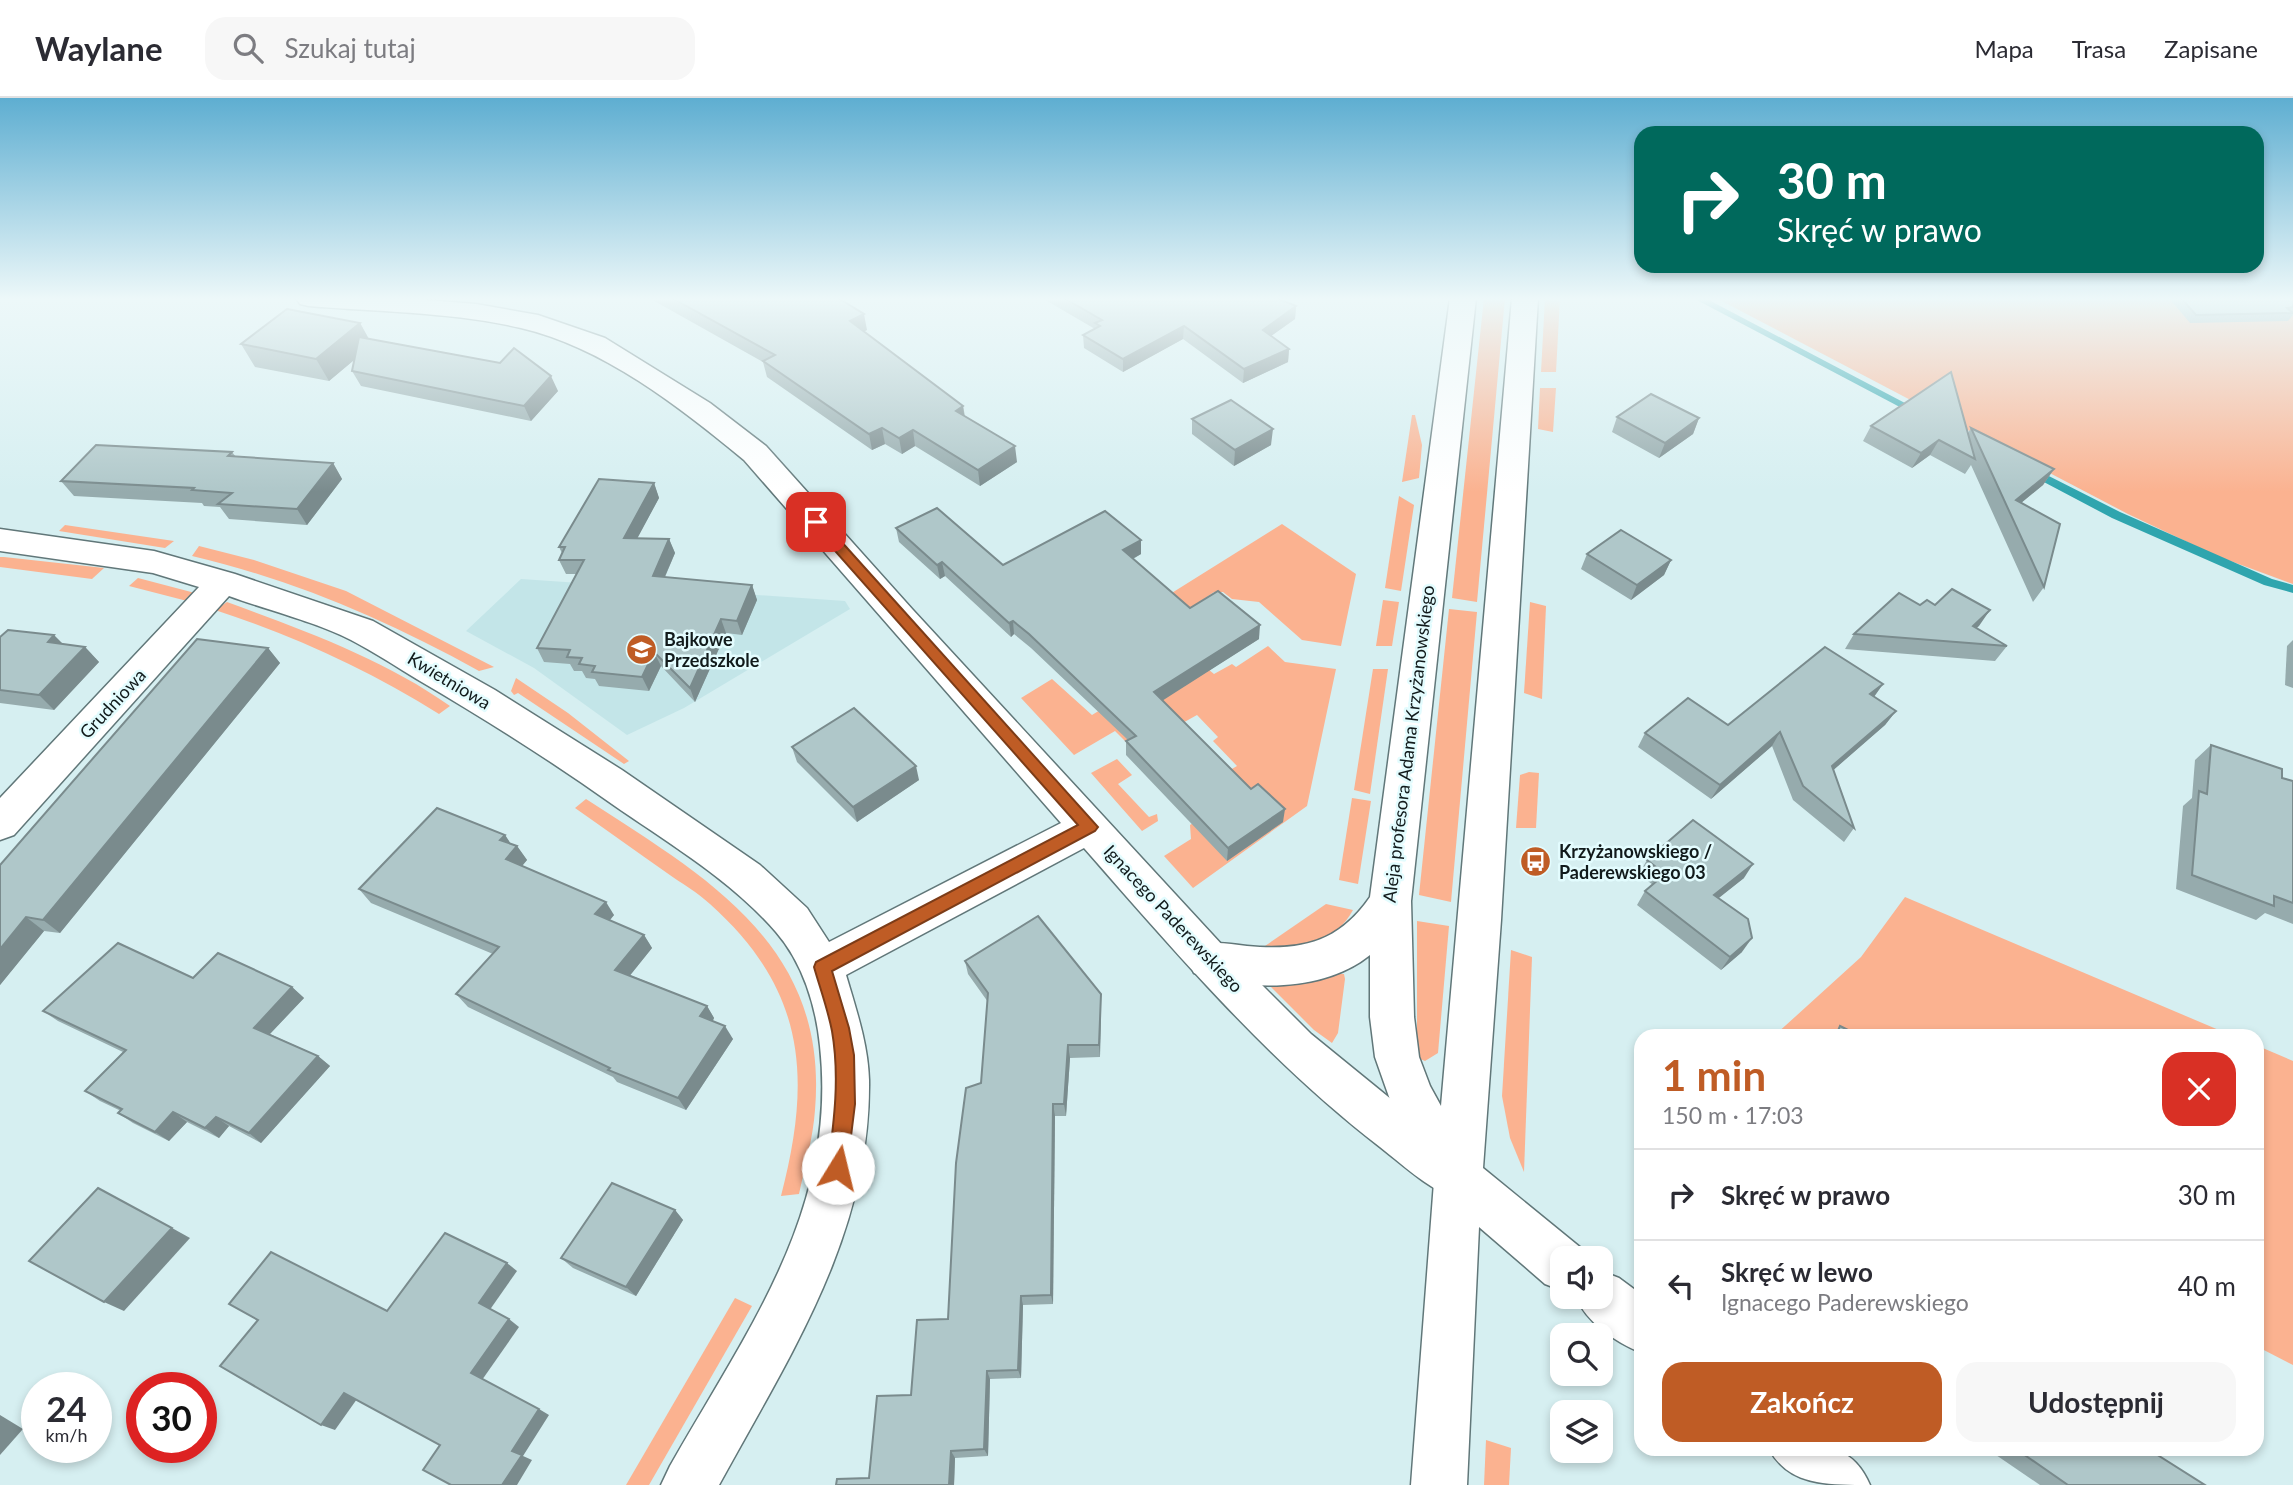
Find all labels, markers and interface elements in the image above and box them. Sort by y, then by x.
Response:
search box [205,17,695,80]
text: Waylane [35,28,163,68]
icon: search [229,29,267,67]
text: Szukaj tutaj [285,32,416,64]
text: Mapa [1975,34,2034,63]
text: Trasa [2072,34,2126,63]
text: Zapisane [2164,34,2258,63]
text: 30 m [1777,151,1887,209]
icon: right [1662,154,1753,245]
text: Skręć w prawo [1777,210,1982,249]
pin [786,492,846,552]
icon: arrive [797,503,835,541]
street label: Aleja profesora Adama Krzyżanowskiego [1378,584,1438,904]
place label: Bajkowe Przedszkole [664,628,760,671]
school or university icon: Bajkowe Przedszkole [624,633,658,667]
street label: Kwietniowa [404,647,495,714]
street label: Grudniowa [75,664,150,743]
street label: Ignacego Paderewskiego [1100,840,1248,997]
place label: Krzyżanowskiego / Paderewskiego 03 [1559,840,1712,883]
bus stop icon: Krzyżanowskiego / Paderewskiego 03 [1519,845,1553,879]
text: 1 min [1662,1050,1766,1100]
button: close [2162,1052,2236,1126]
text: 150 m · 17:03 [1662,1101,1804,1129]
position arrow [801,1131,875,1205]
icon: right [1662,1176,1700,1214]
text: Skręć w prawo [1721,1179,1890,1211]
text: 30 m [2178,1179,2236,1211]
map controls [1550,1246,1613,1463]
button: sound [1550,1246,1613,1309]
text: Skręć w lewo [1721,1256,1873,1288]
icon: left [1662,1267,1700,1305]
text: 40 m [2178,1270,2236,1302]
text: Ignacego Paderewskiego [1721,1288,1969,1316]
button: search [1550,1323,1613,1386]
button: Zakończ [1662,1362,1942,1442]
button: Udostępnij [1956,1362,2236,1442]
speed limit sign: 30 [126,1372,217,1463]
text: 24 [46,1387,87,1429]
button: layers [1550,1400,1613,1463]
text: km/h [45,1424,88,1446]

